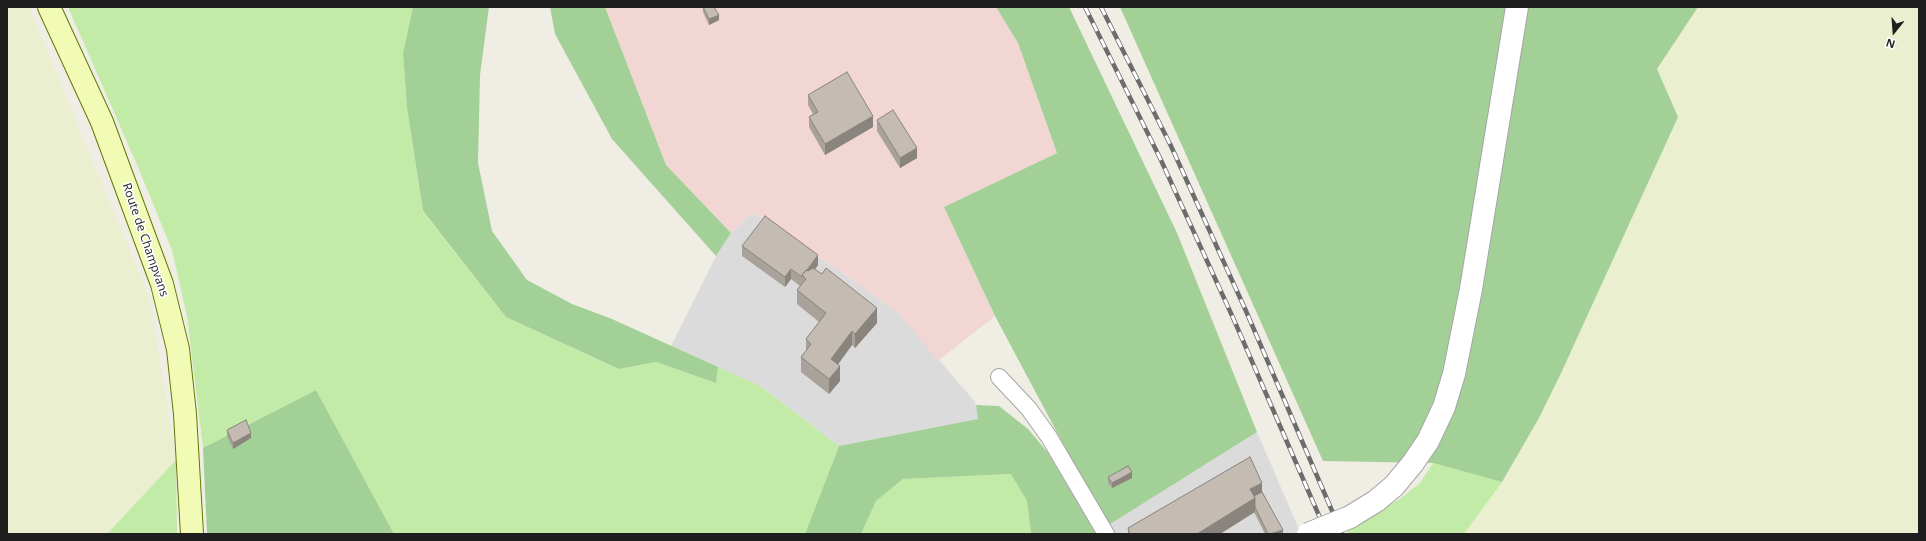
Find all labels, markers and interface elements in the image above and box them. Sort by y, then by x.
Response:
north arrow [1874,12,1914,52]
text: N [1884,35,1897,52]
street label: Route de Champvans [119,181,171,299]

